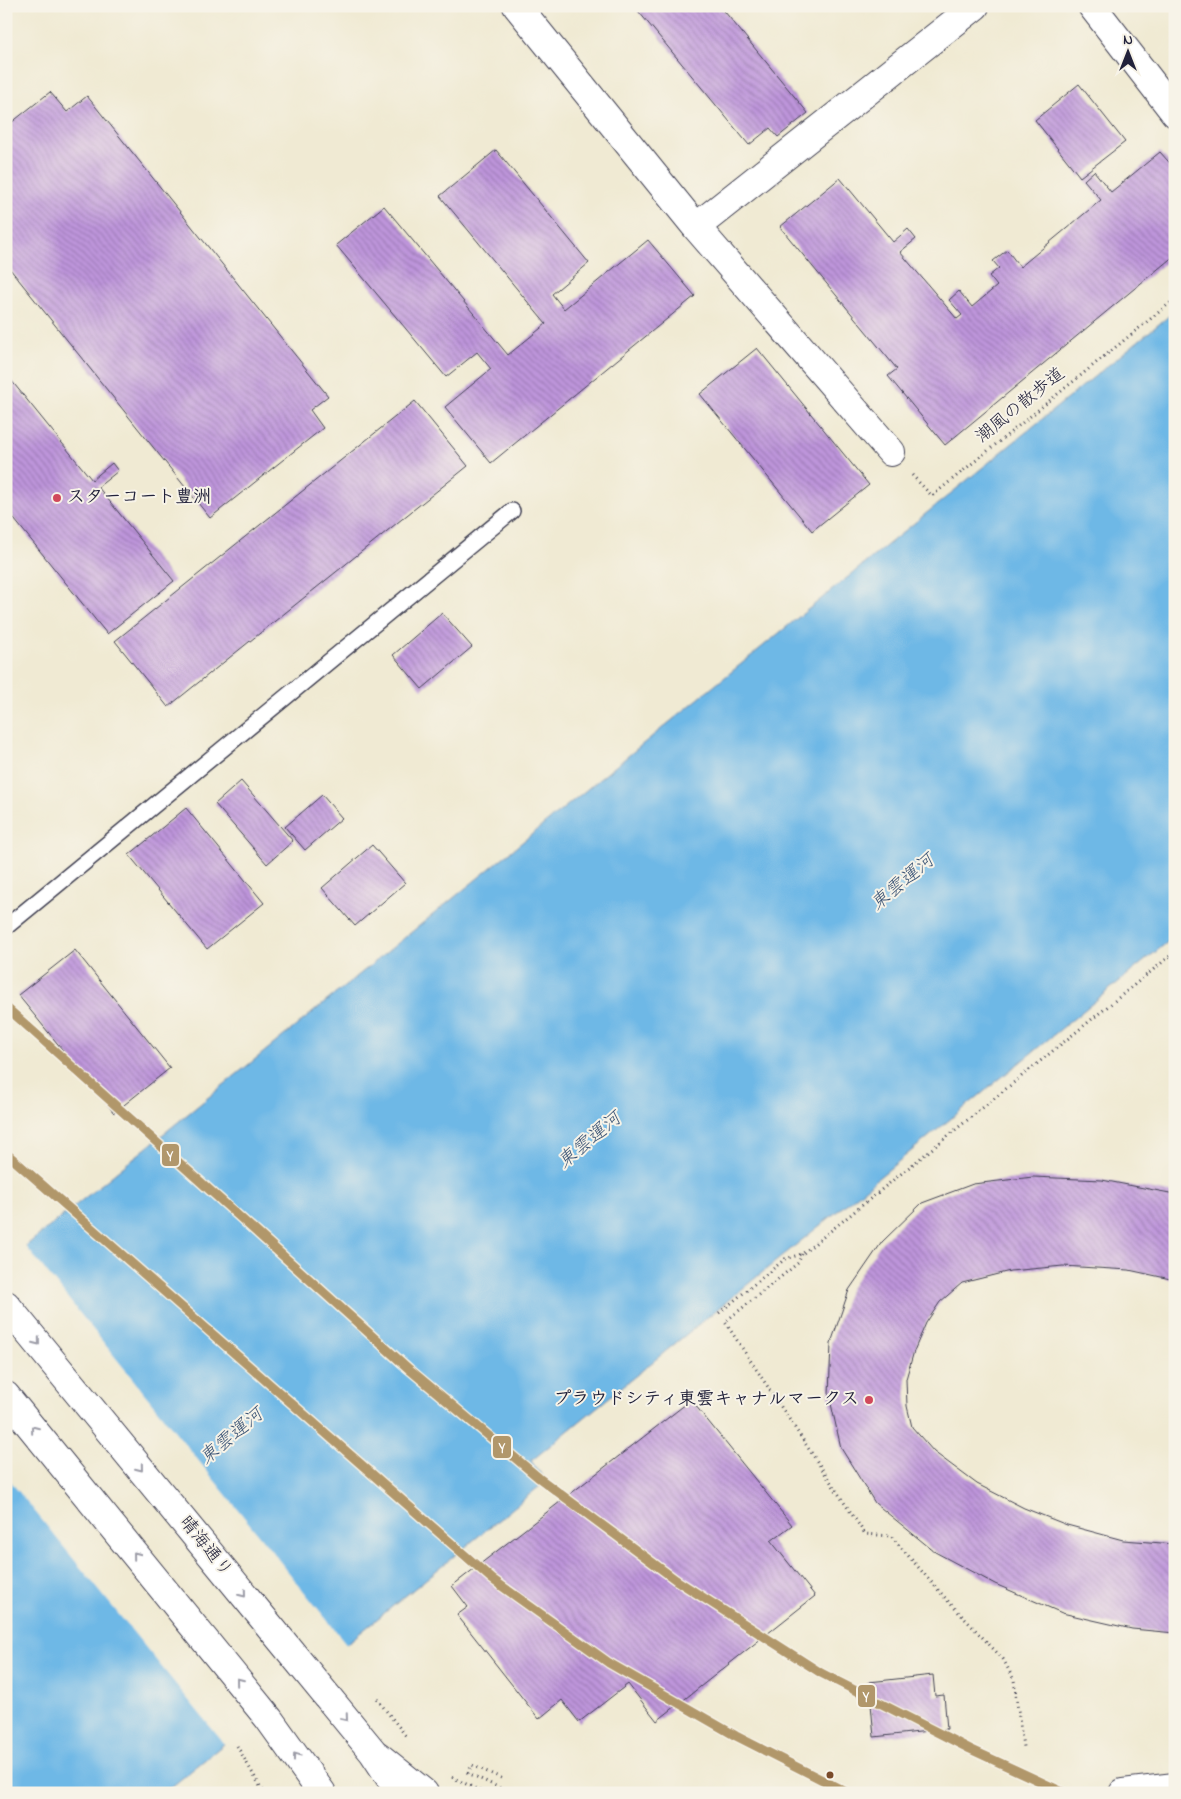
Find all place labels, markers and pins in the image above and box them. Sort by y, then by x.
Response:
place label: スターコート豊洲 [67,485,211,511]
marker: スターコート豊洲 [51,492,63,504]
place label: プラウドシティ東雲キャナルマークス [553,1387,859,1413]
marker: プラウドシティ東雲キャナルマークス [863,1394,875,1406]
unlabelled marker [825,1770,835,1780]

